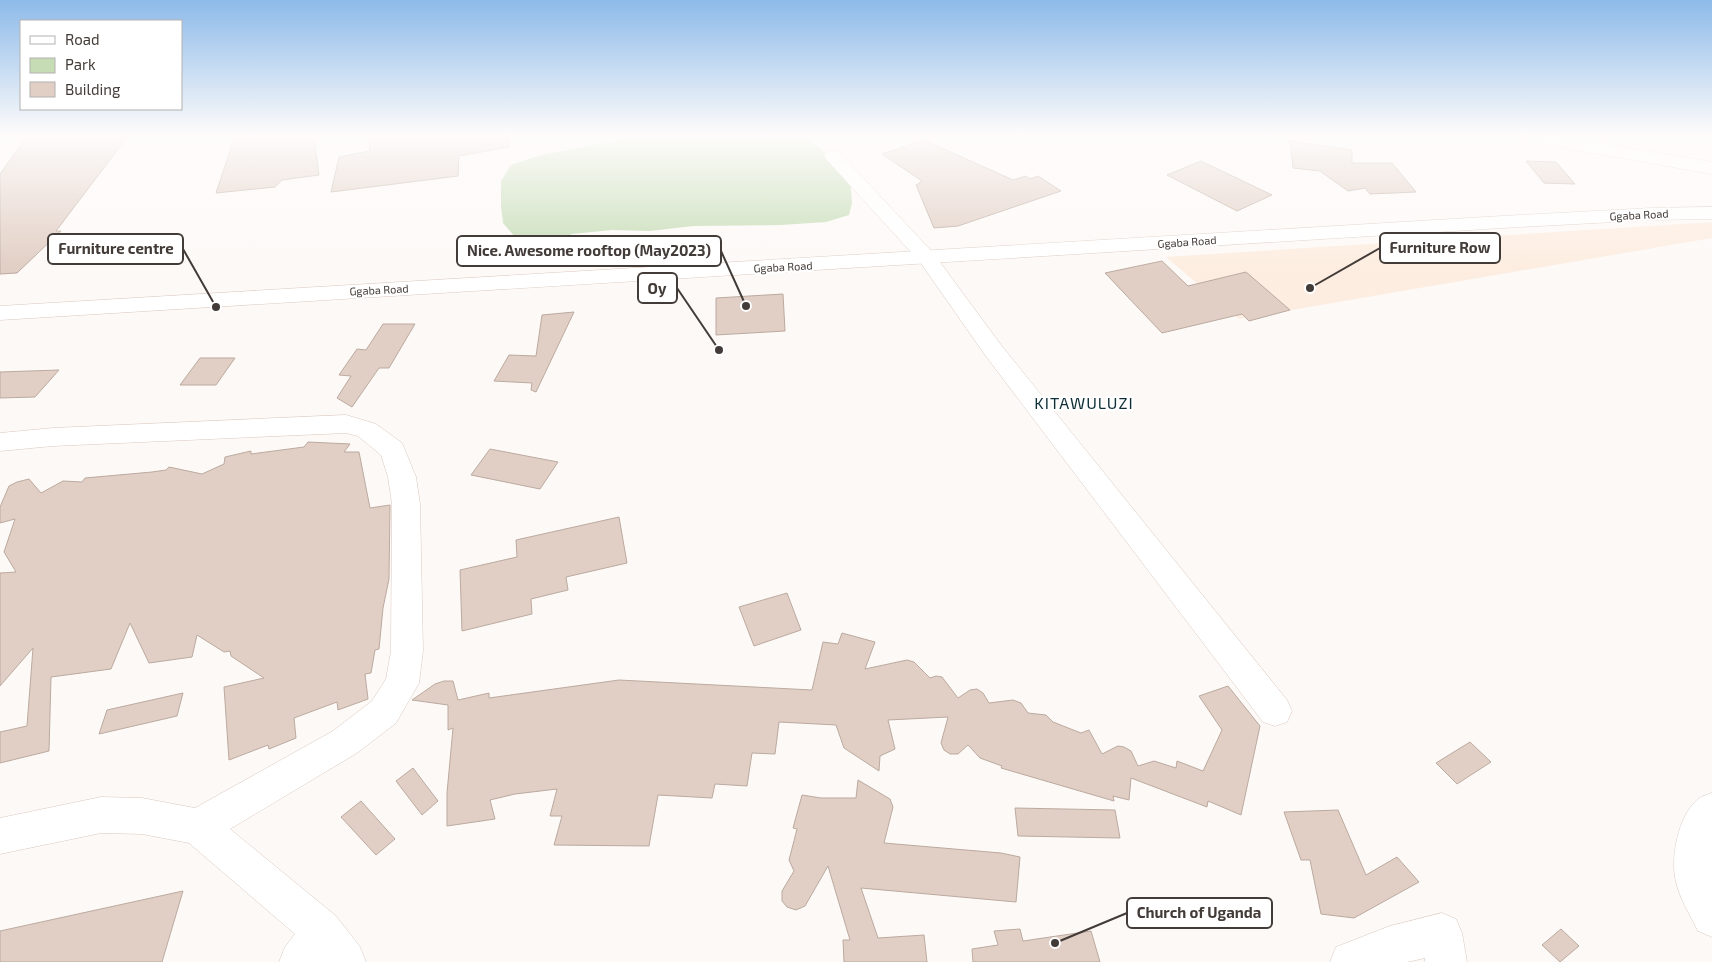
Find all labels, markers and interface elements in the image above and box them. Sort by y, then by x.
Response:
legend [20,20,182,110]
text: Road [65,30,100,48]
text: Park [65,55,96,73]
text: Building [65,80,121,98]
street label: Ggaba Road [1609,206,1669,223]
street label: Ggaba Road [1157,233,1217,250]
callout: Furniture Row [1380,233,1500,263]
callout: Furniture centre [48,234,183,264]
callout: Nice. Awesome rooftop (May2023) [457,236,721,266]
text: Furniture Row [1390,238,1491,256]
text: Furniture centre [58,239,174,257]
text: Nice. Awesome rooftop (May2023) [467,241,711,260]
street label: Ggaba Road [753,258,813,275]
callout: Oy [638,273,677,303]
text: Oy [648,279,667,298]
street label: Ggaba Road [349,281,409,298]
district label: KITAWULUZI [1034,393,1134,412]
callout: Church of Uganda [1127,898,1272,928]
text: Church of Uganda [1137,903,1261,921]

